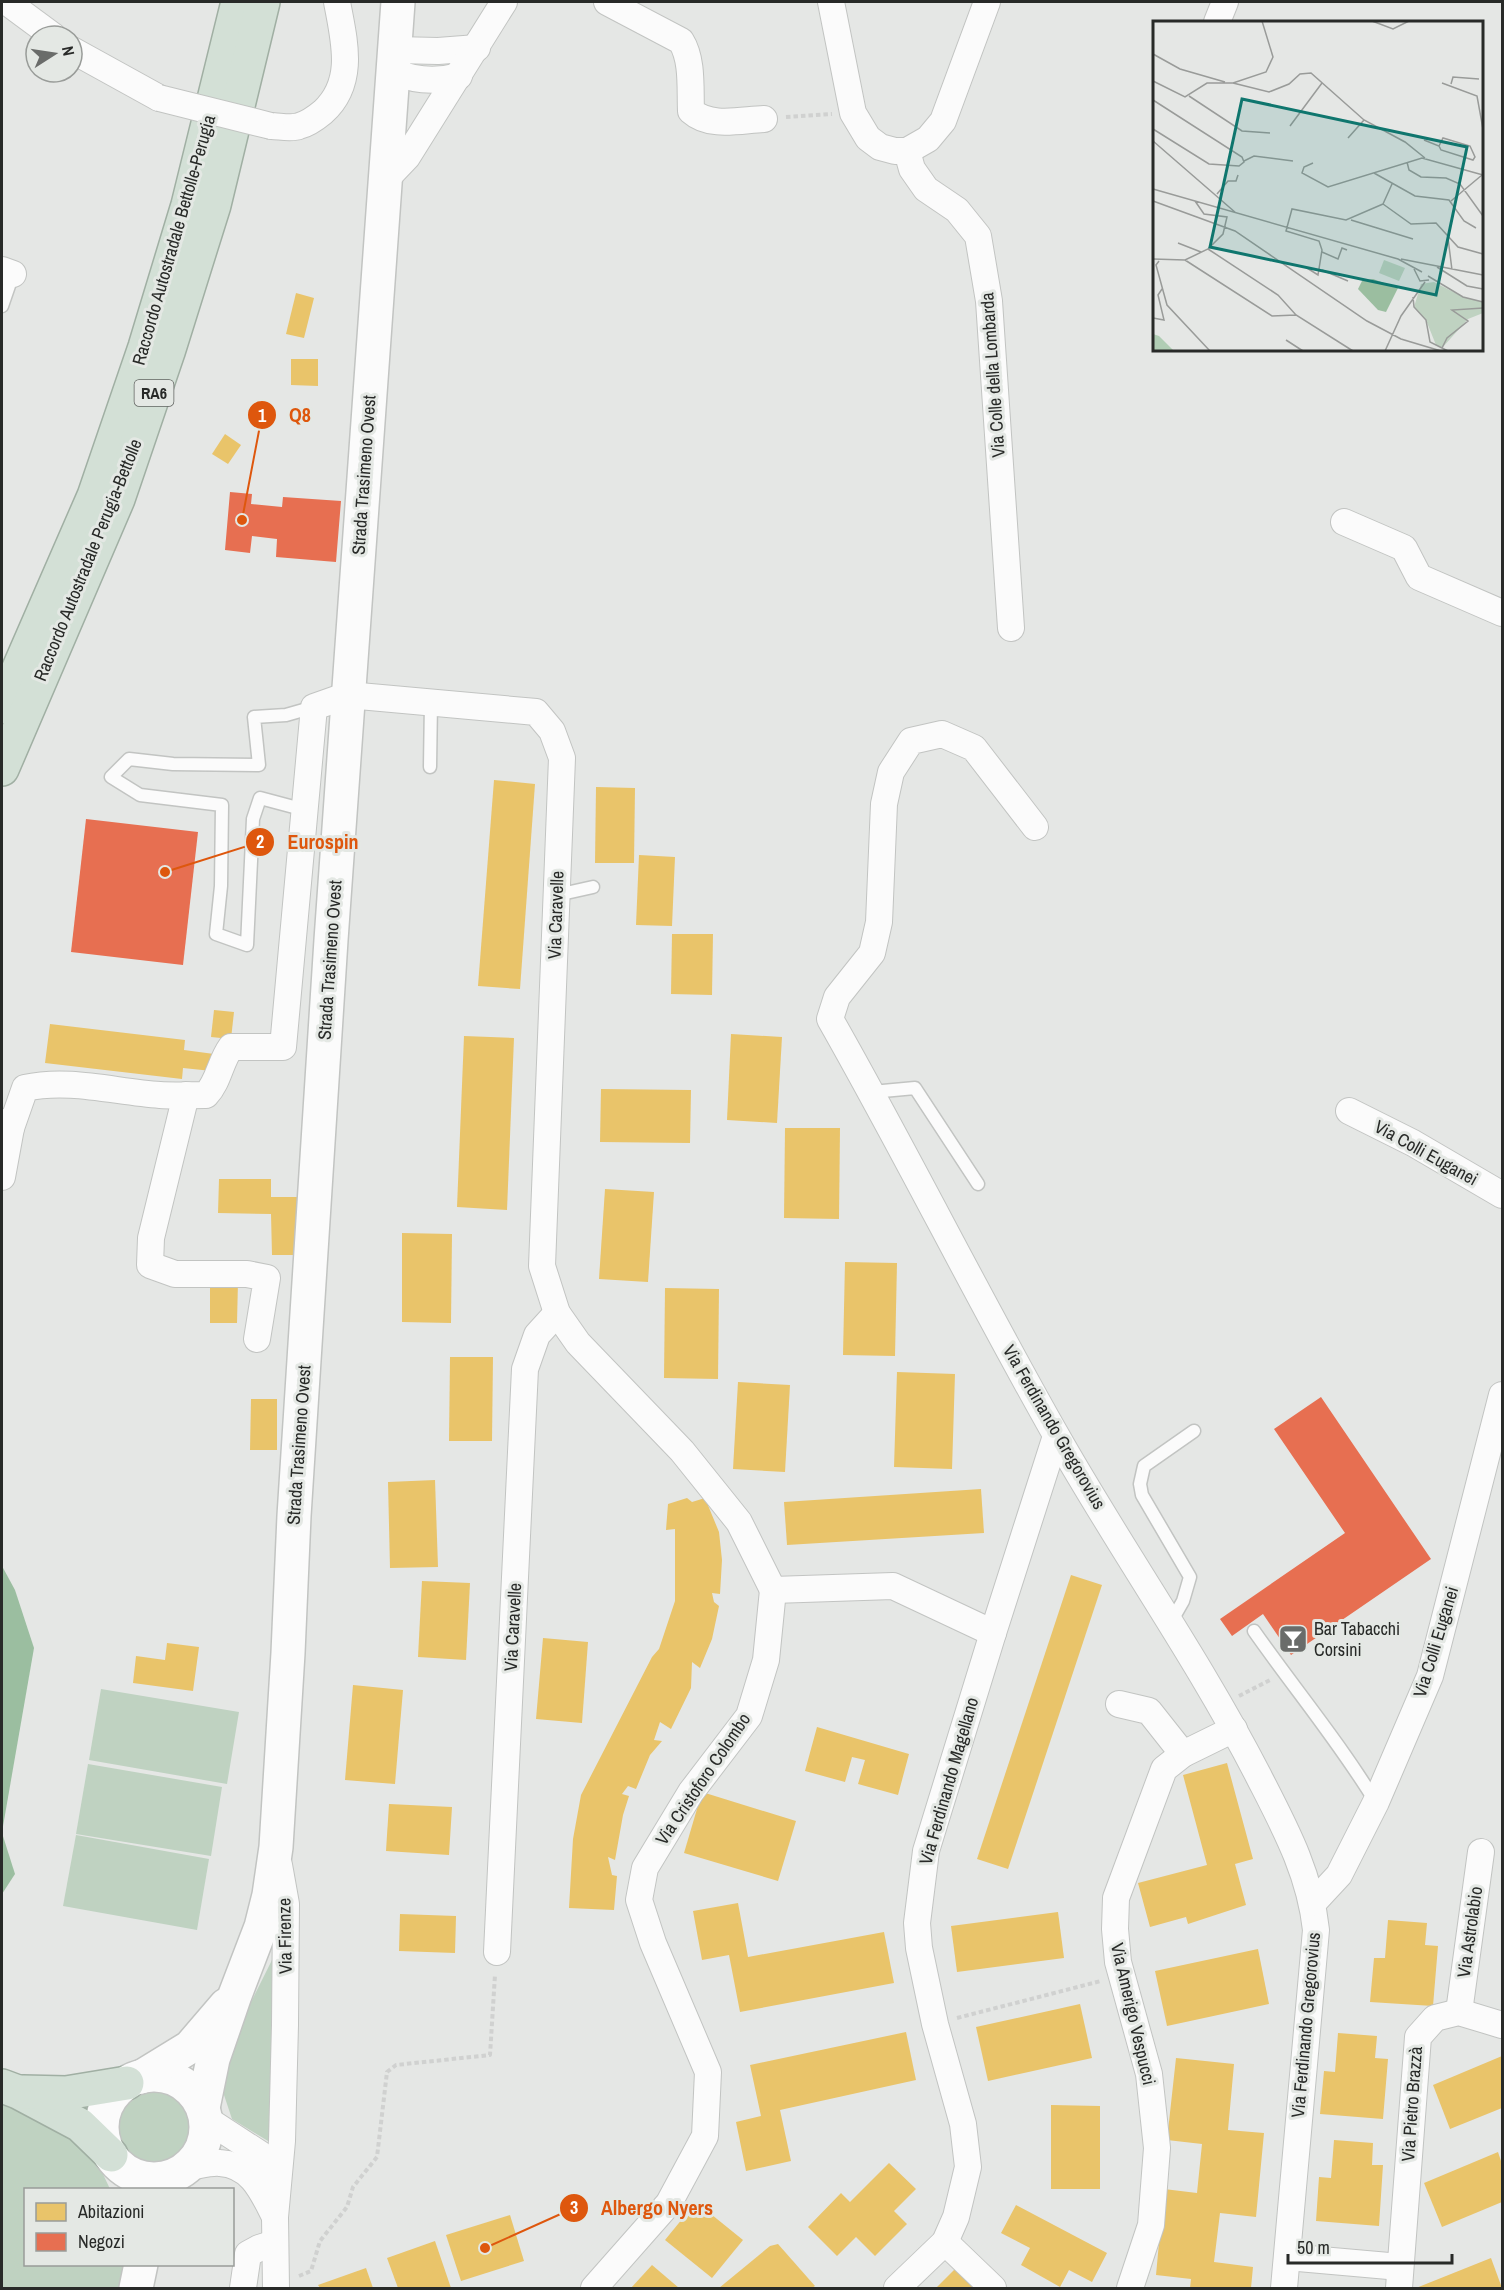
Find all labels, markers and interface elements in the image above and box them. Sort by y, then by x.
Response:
inset map [1153,21,1483,351]
north arrow [24,24,84,84]
text: N [57,44,80,58]
street label: Raccordo Autostradale Bettolle-Perugia [126,112,221,368]
street label: Via Colle della Lombarda [974,292,1011,458]
road number: RA6 [134,380,174,406]
street label: Strada Trasimeno Ovest [345,394,382,556]
callout: Q8 [247,396,323,434]
text: Q8 [289,401,311,428]
text: 1 [258,403,267,428]
street label: Raccordo Autostradale Perugia-Bettolle [27,435,148,685]
callout: Eurospin [245,823,370,861]
text: Eurospin [287,828,359,855]
text: 2 [256,829,264,854]
street label: Via Caravelle [541,870,570,960]
street label: Strada Trasimeno Ovest [311,879,348,1041]
street label: Via Colli Euganei [1370,1114,1482,1191]
street label: Via Ferdinando Gregorovius [997,1340,1112,1514]
street label: Strada Trasimeno Ovest [280,1364,317,1526]
street label: Via Caravelle [498,1582,527,1672]
street label: Via Colli Euganei [1407,1583,1464,1700]
place label: Bar Tabacchi Corsini [1314,1616,1400,1662]
bar icon: Bar Tabacchi Corsini [1277,1623,1309,1655]
street label: Via Ferdinando Magellano [913,1694,984,1867]
street label: Via Cristoforo Colombo [649,1708,756,1850]
street label: Via Astrolabio [1451,1885,1488,1979]
street label: Via Firenze [271,1898,298,1974]
street label: Via Ferdinando Gregorovius [1285,1931,1326,2119]
street label: Via Amerigo Vespucci [1105,1940,1162,2087]
street label: Via Pietro Brazzà [1395,2046,1428,2162]
legend [24,2188,234,2266]
callout: Albergo Nyers [559,2189,725,2227]
text: Albergo Nyers [601,2194,713,2221]
text: 3 [570,2195,578,2220]
text: Abitazioni [77,2199,144,2224]
scale bar [1288,2227,1452,2265]
text: Negozi [78,2229,125,2254]
text: 50 m [1297,2235,1330,2260]

